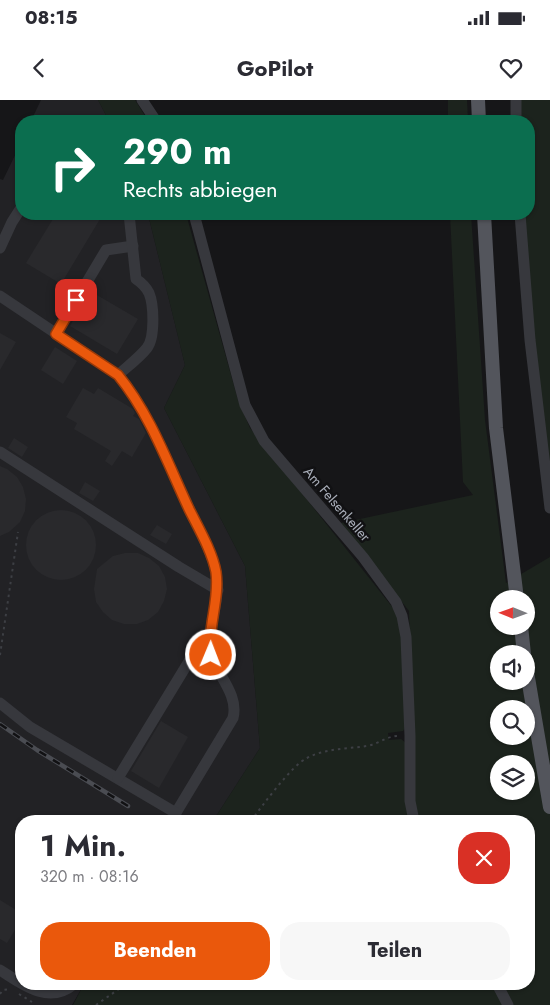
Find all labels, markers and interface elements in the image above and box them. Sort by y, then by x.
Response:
text: 08:15 [25,4,78,31]
text: GoPilot [237,52,313,84]
icon: back [25,54,53,82]
icon: heart [497,54,525,82]
text: 290 m [123,127,232,177]
icon: right [40,135,105,200]
text: Rechts abbiegen [123,173,278,205]
pin [55,279,97,321]
icon: arrive [62,286,90,314]
street label: Am Felsenkeller [299,462,375,546]
north arrow [490,590,535,635]
map controls [490,590,535,800]
position arrow [184,628,236,680]
button: sound [490,645,535,690]
button: search [490,700,535,745]
button: layers [490,755,535,800]
text: 1 Min. [40,824,126,867]
button: close [458,832,510,884]
text: 320 m · 08:16 [40,865,139,888]
button: Beenden [40,922,270,980]
button: Teilen [280,922,510,980]

